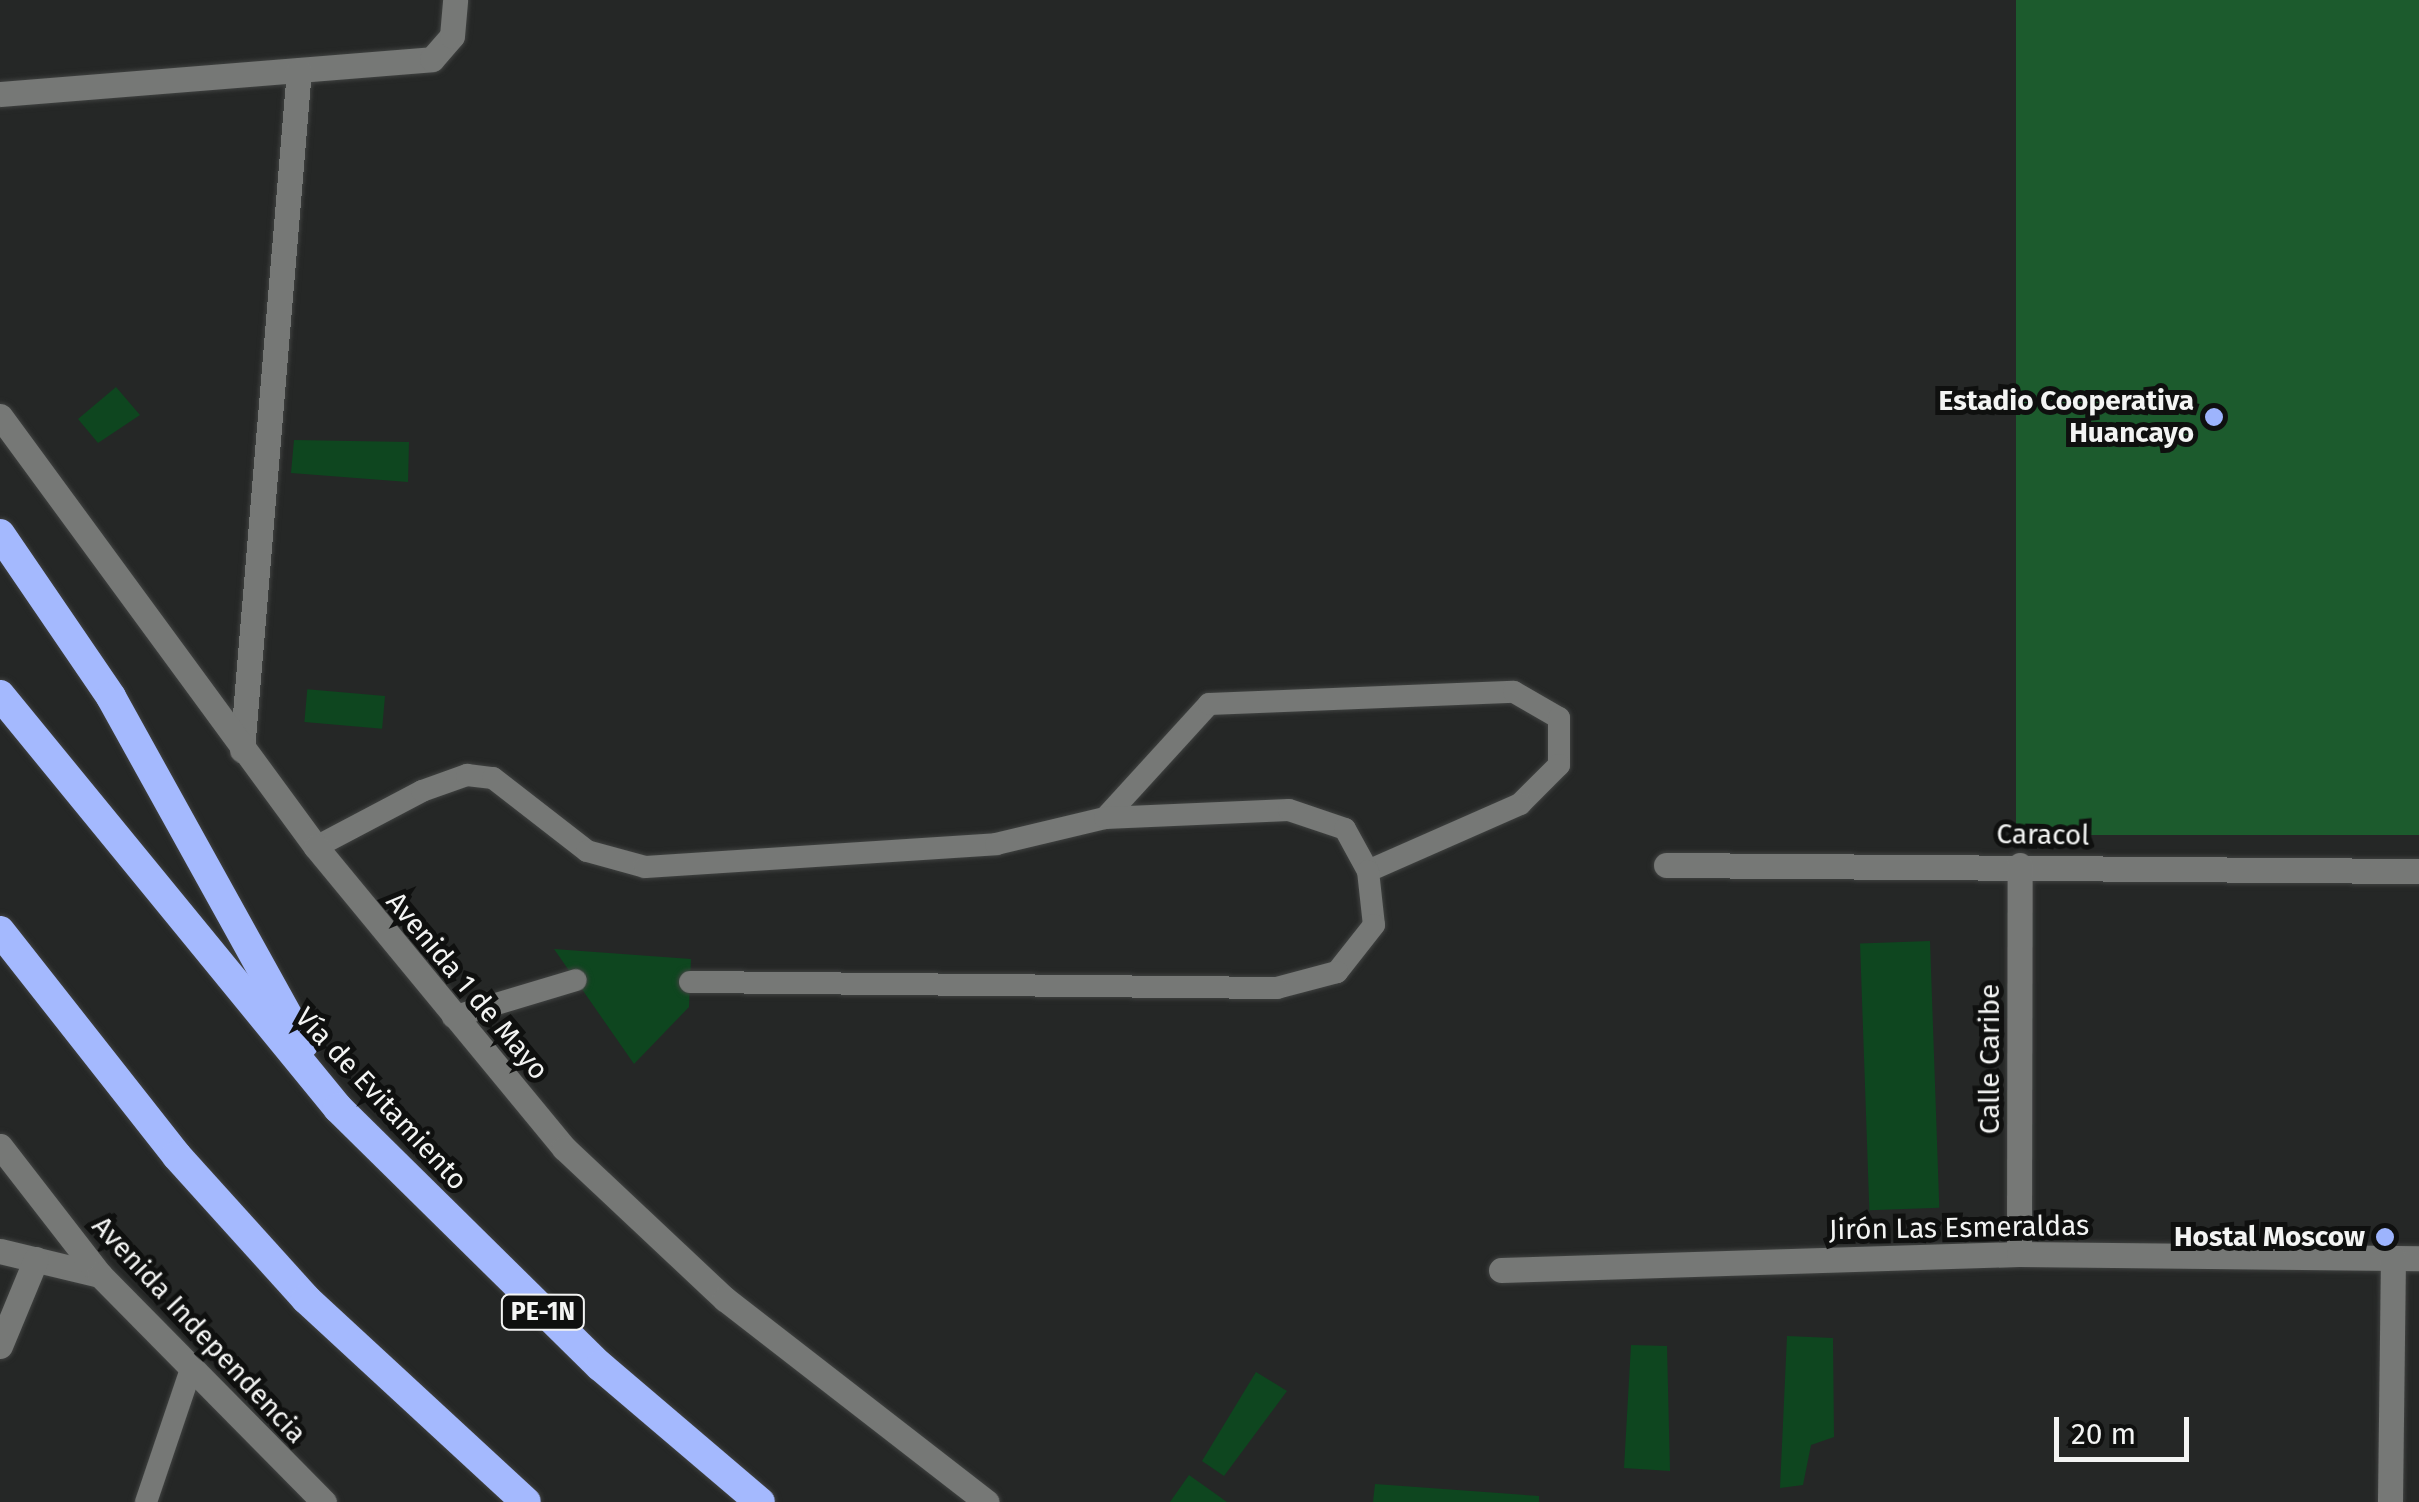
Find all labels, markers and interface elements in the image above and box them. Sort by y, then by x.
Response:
place label: Estadio Cooperativa Huancayo [1939,384,2194,450]
marker: Estadio Cooperativa Huancayo [2203,406,2225,428]
street label: Caracol [1996,817,2090,853]
street label: Avenida 1 de Mayo [379,885,555,1087]
street label: Calle Caribe [1973,984,2007,1134]
street label: Vía de Evitamiento [288,1001,474,1197]
street label: Avenida Independencia [85,1209,313,1451]
street label: Jirón Las Esmeraldas [1828,1209,2090,1247]
place label: Hostal Moscow [2174,1220,2365,1254]
marker: Hostal Moscow [2374,1226,2396,1248]
road number: PE-1N [500,1292,586,1332]
scale bar [2059,1397,2194,1459]
text: 20 m [2071,1416,2136,1452]

